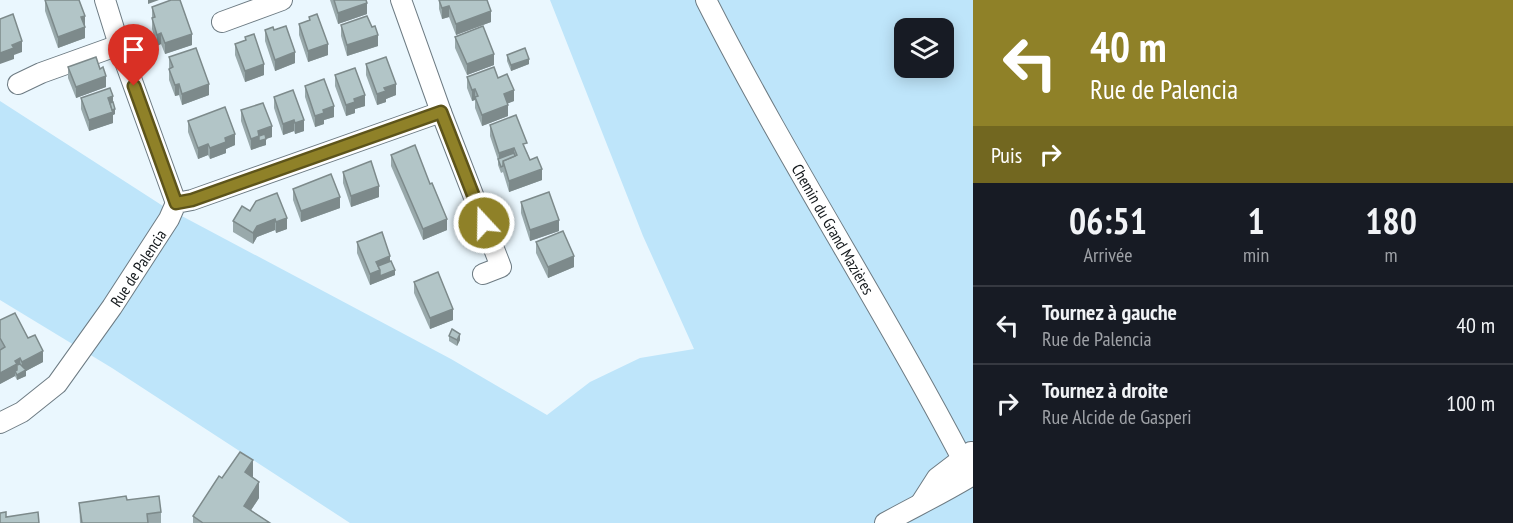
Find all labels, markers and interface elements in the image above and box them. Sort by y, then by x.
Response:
map controls [894,18,954,78]
button: layers [894,18,954,78]
text: 40 m [1090,19,1167,74]
pin [108,24,159,86]
icon: left [991,24,1069,102]
icon: arrive [117,33,150,66]
text: Rue de Palencia [1090,72,1238,106]
icon: right [1034,138,1067,171]
text: Puis [991,141,1022,169]
street label: Chemin du Grand Mazières [787,160,879,298]
position arrow [452,191,516,255]
text: 06:51 [1069,197,1147,244]
text: 1 [1247,197,1265,244]
text: 180 [1365,197,1417,244]
street label: Rue de Palencia [106,226,170,310]
text: Arrivée [1084,242,1132,268]
text: min [1243,242,1269,268]
text: m [1385,242,1398,268]
text: Tournez à gauche [1042,298,1177,326]
icon: left [991,309,1024,342]
text: 40 m [1456,311,1495,339]
text: Rue de Palencia [1042,326,1152,352]
text: Tournez à droite [1042,376,1168,404]
icon: right [991,387,1024,420]
text: 100 m [1446,389,1495,417]
text: Rue Alcide de Gasperi [1042,404,1192,430]

